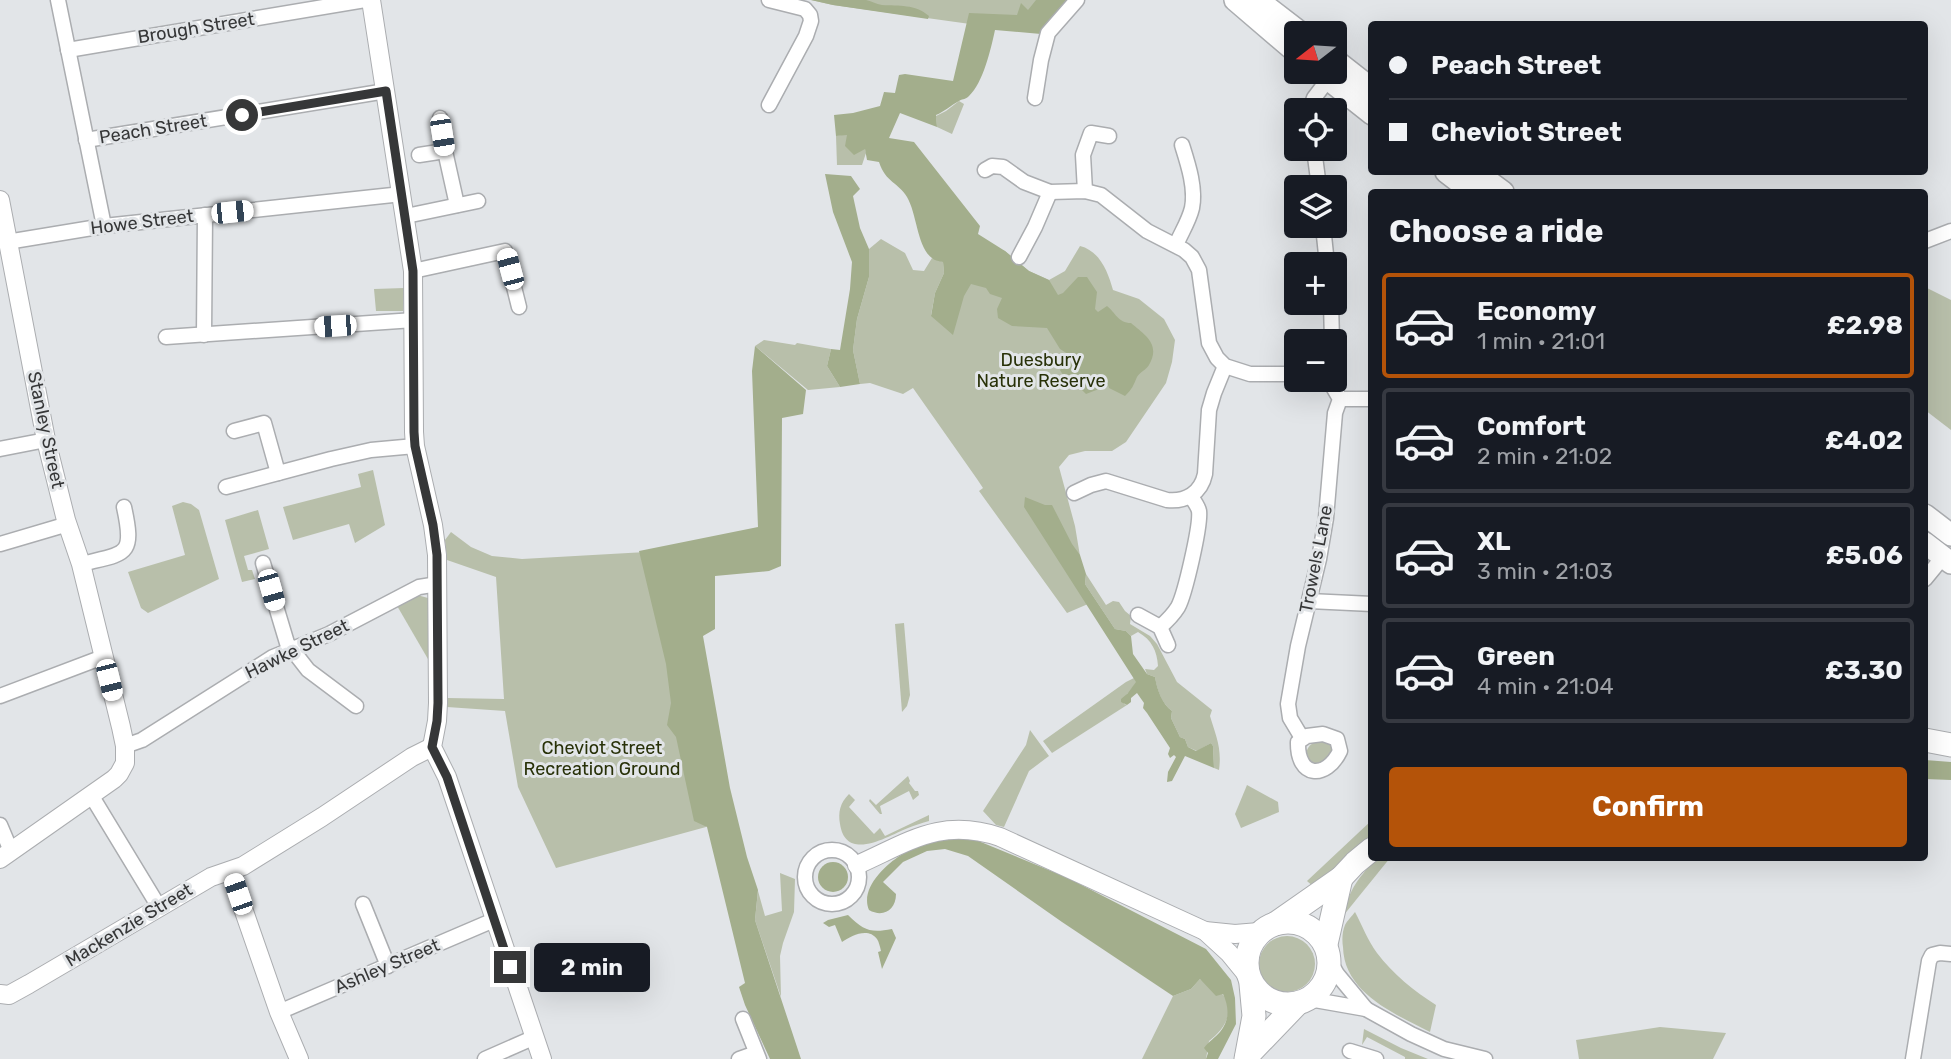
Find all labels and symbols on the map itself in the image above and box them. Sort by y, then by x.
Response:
street label: Brough Street [136,8,256,48]
north arrow [1284,21,1348,84]
route start [226,99,258,131]
street label: Peach Street [98,110,208,148]
car [429,113,456,157]
car [211,199,254,225]
street label: Howe Street [89,205,195,239]
car [495,246,526,292]
car [314,314,357,338]
park label: Duesbury Nature Reserve [977,349,1105,392]
street label: Stanley Street [23,369,69,491]
street label: Trowels Lane [1295,503,1337,615]
car [256,567,287,613]
street label: Hawke Street [242,614,352,684]
car [94,657,125,703]
park label: Cheviot Street Recreation Ground [523,737,681,780]
car [222,871,255,917]
street label: Mackenzie Street [62,878,196,972]
street label: Ashley Street [331,934,443,998]
callout: 2 min [534,942,650,992]
route end [494,951,526,983]

